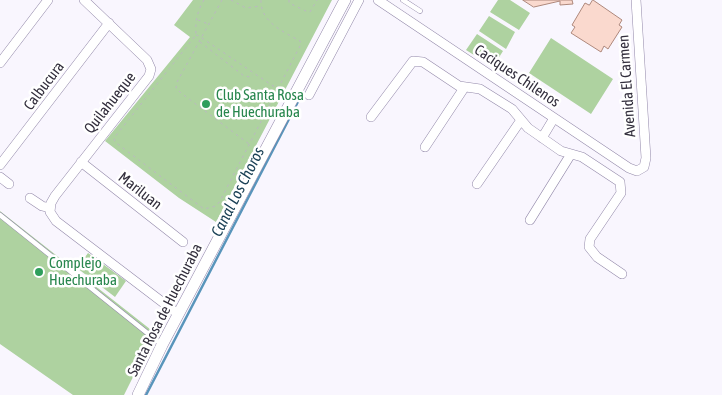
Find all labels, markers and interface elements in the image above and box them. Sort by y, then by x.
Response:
street label: Avenida El Carmen [614,34,640,138]
street label: Caciques Chilenos [471,41,563,111]
street label: Calbucura [20,58,68,114]
street label: Quilahueque [80,69,140,137]
place label: Club Santa Rosa de Huechuraba [216,86,304,121]
marker: Club Santa Rosa de Huechuraba [200,98,212,110]
water label: Canal Los Choros [207,144,269,240]
street label: Mariluan [115,168,165,214]
street label: Santa Rosa de Huechuraba [124,241,206,379]
place label: Complejo Huechuraba [49,254,117,289]
marker: Complejo Huechuraba [33,266,45,278]

